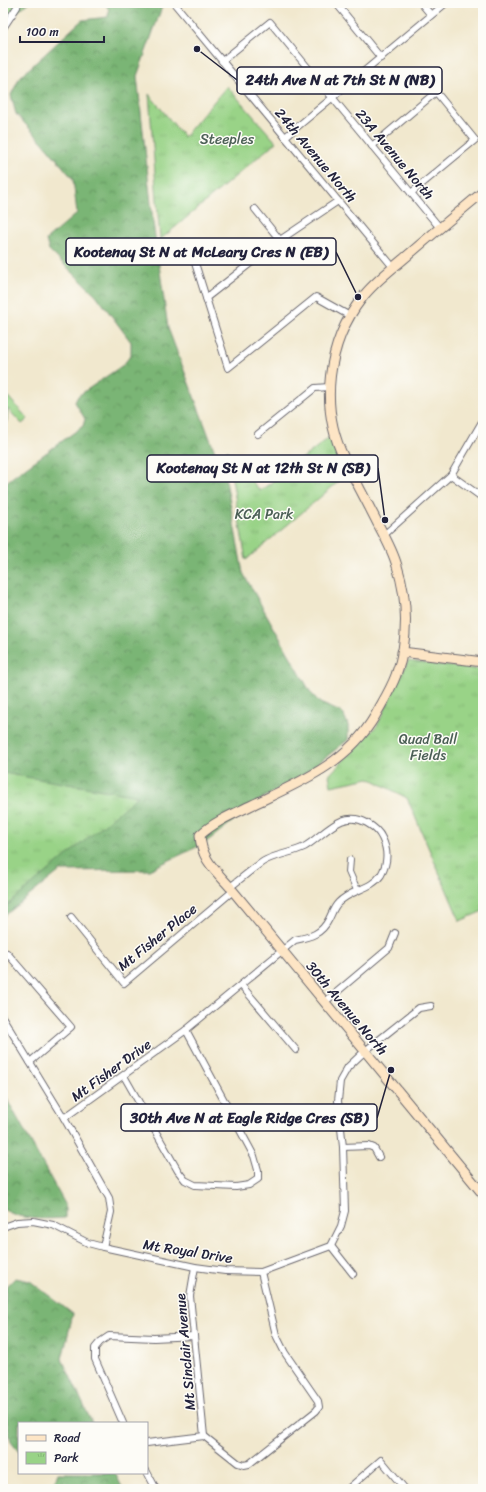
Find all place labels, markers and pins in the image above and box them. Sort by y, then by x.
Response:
callout: 24th Ave N at 7th St N (NB) [237,67,442,94]
callout: Kootenay St N at McLeary Cres N (EB) [66,238,336,265]
callout: Kootenay St N at 12th St N (SB) [147,455,378,482]
callout: 30th Ave N at Eagle Ridge Cres (SB) [121,1104,377,1131]

